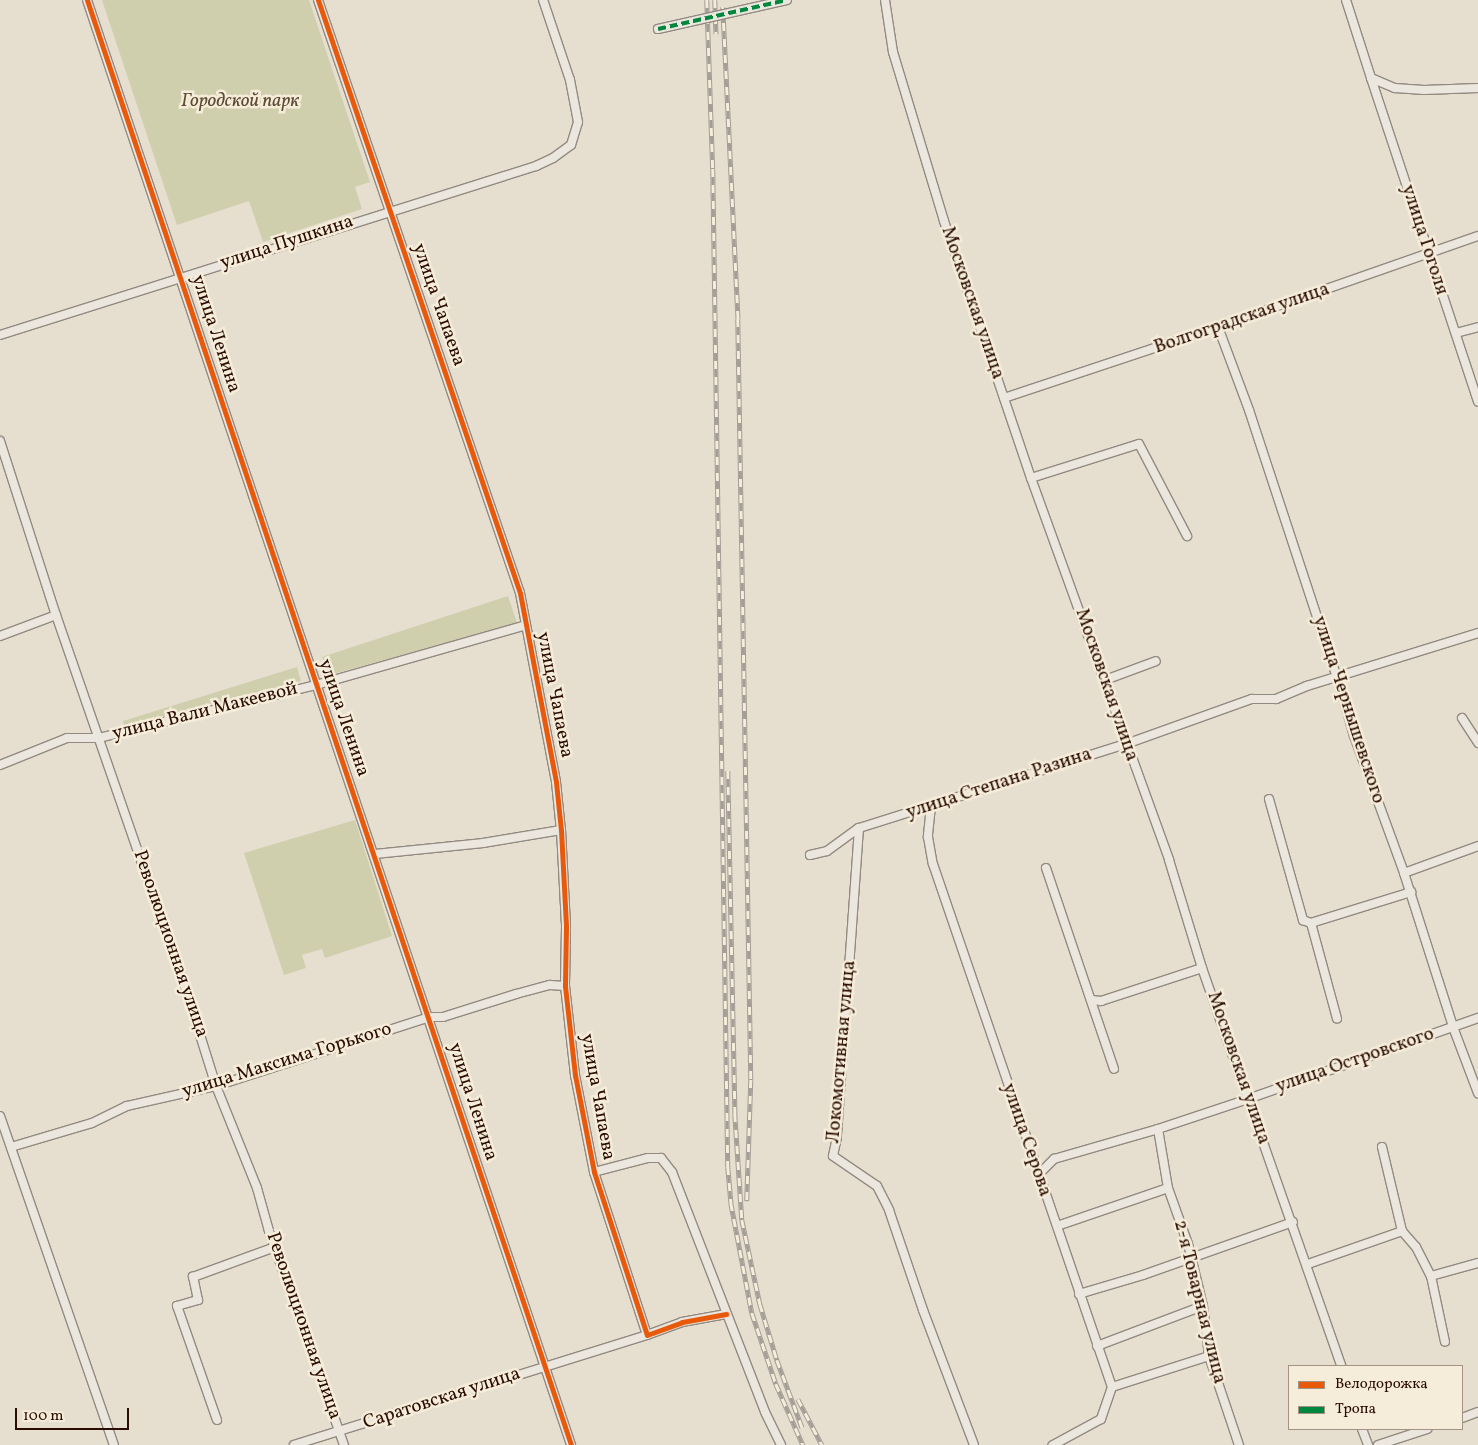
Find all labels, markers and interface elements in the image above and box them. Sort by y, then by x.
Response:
park label: Городской парк [181,91,299,113]
street label: улица Гоголя [1395,182,1453,298]
street label: улица Пушкина [217,211,357,275]
street label: Московская улица [935,224,1009,382]
street label: улица Чапаева [406,241,470,369]
street label: улица Ленина [185,272,245,396]
street label: Волгоградская улица [1151,278,1333,360]
street label: Московская улица [1069,606,1143,764]
street label: улица Чернышевского [1307,613,1389,807]
street label: улица Чапаева [531,630,577,760]
street label: улица Ленина [312,656,374,780]
street label: улица Вали Макеевой [110,678,300,746]
street label: улица Степана Разина [903,743,1095,825]
street label: Революционная улица [127,847,213,1041]
street label: Локомотивная улица [823,959,861,1145]
street label: Московская улица [1201,989,1275,1147]
street label: улица Максима Горького [180,1018,394,1104]
street label: улица Островского [1273,1023,1437,1099]
street label: улица Чапаева [575,1032,619,1162]
street label: улица Ленина [442,1040,502,1164]
street label: улица Серова [996,1080,1056,1200]
street label: 2-я Товарная улица [1168,1217,1230,1387]
street label: Революционная улица [260,1229,346,1423]
street label: Саратовская улица [360,1363,524,1435]
legend [1288,1365,1463,1430]
text: Велодорожка [1335,1374,1428,1395]
scale bar [18,1398,131,1430]
text: Тропа [1335,1399,1376,1420]
text: 100 m [23,1406,63,1427]

